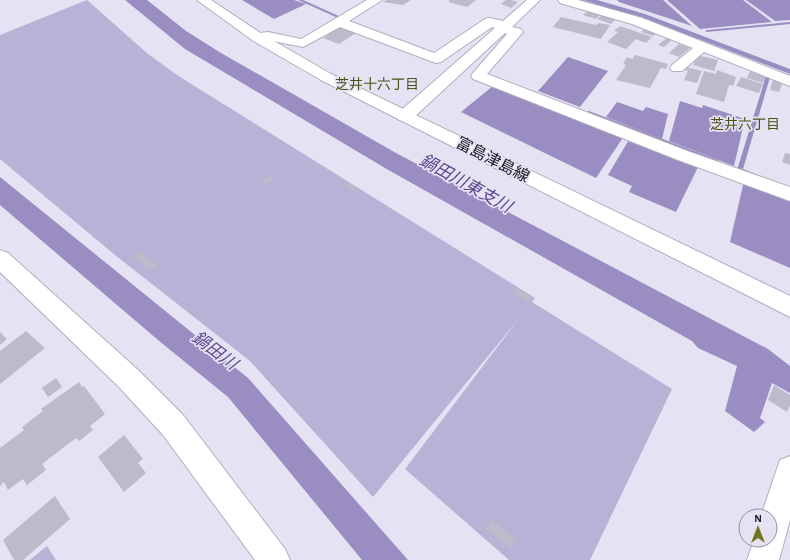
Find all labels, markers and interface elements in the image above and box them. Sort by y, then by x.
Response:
district label: 芝井十六丁目 [335,76,419,92]
district label: 芝井六丁目 [710,116,780,132]
street label: 富島津島線 [453,134,532,185]
water label: 鍋田川東支川 [417,150,517,217]
water label: 鍋田川 [189,327,242,374]
north arrow [738,508,778,548]
text: N [754,513,762,524]

